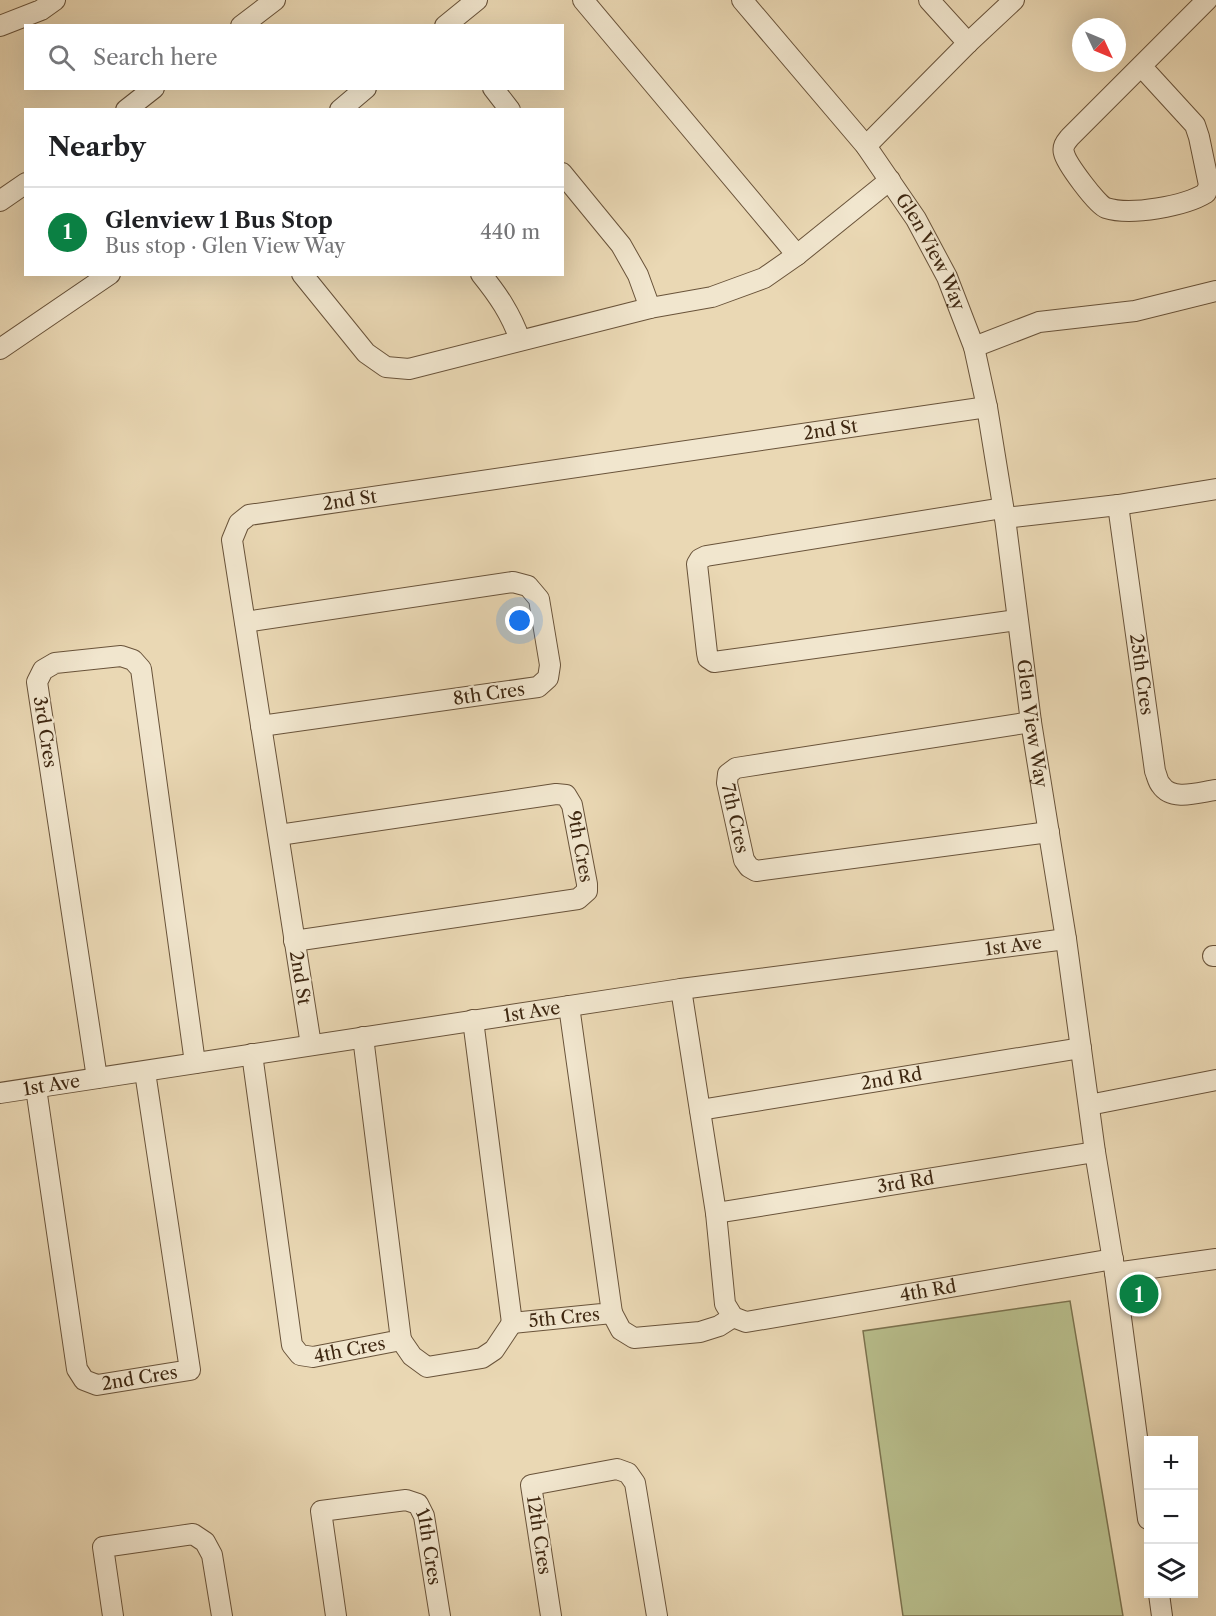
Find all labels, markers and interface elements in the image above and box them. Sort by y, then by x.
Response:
north arrow [1072,18,1126,72]
search box [24,24,564,90]
icon: search [45,41,78,74]
text: Search here [93,44,218,71]
text: Nearby [48,131,146,163]
street label: Glen View Way [891,189,970,314]
text: Glenview 1 Bus Stop [105,207,333,234]
text: 1 [63,220,72,244]
text: 440 m [480,220,540,244]
text: Bus stop · Glen View Way [105,234,345,258]
street label: 2nd St [802,415,860,445]
street label: 2nd St [321,485,379,515]
your location [505,606,534,635]
street label: 25th Cres [1125,632,1158,716]
street label: Glen View Way [1012,658,1053,790]
street label: 8th Cres [452,678,526,710]
street label: 3rd Cres [28,695,62,769]
street label: 7th Cres [716,782,753,855]
street label: 9th Cres [562,809,597,884]
street label: 1st Ave [983,931,1043,960]
street label: 2nd St [285,949,315,1007]
street label: 1st Ave [502,997,562,1027]
street label: 2nd Rd [859,1063,924,1095]
street label: 1st Ave [21,1070,81,1100]
street label: 3rd Rd [876,1167,936,1198]
pin: 1 [1120,1272,1158,1316]
street label: 4th Rd [898,1275,958,1306]
street label: 5th Cres [528,1303,601,1332]
street label: 4th Cres [312,1332,387,1368]
street label: 2nd Cres [100,1361,179,1395]
map controls [1144,1436,1198,1598]
button: + [1144,1436,1198,1490]
button: − [1144,1490,1198,1544]
street label: 12th Cres [522,1494,556,1576]
street label: 11th Cres [411,1505,446,1586]
button: layers [1144,1544,1198,1598]

